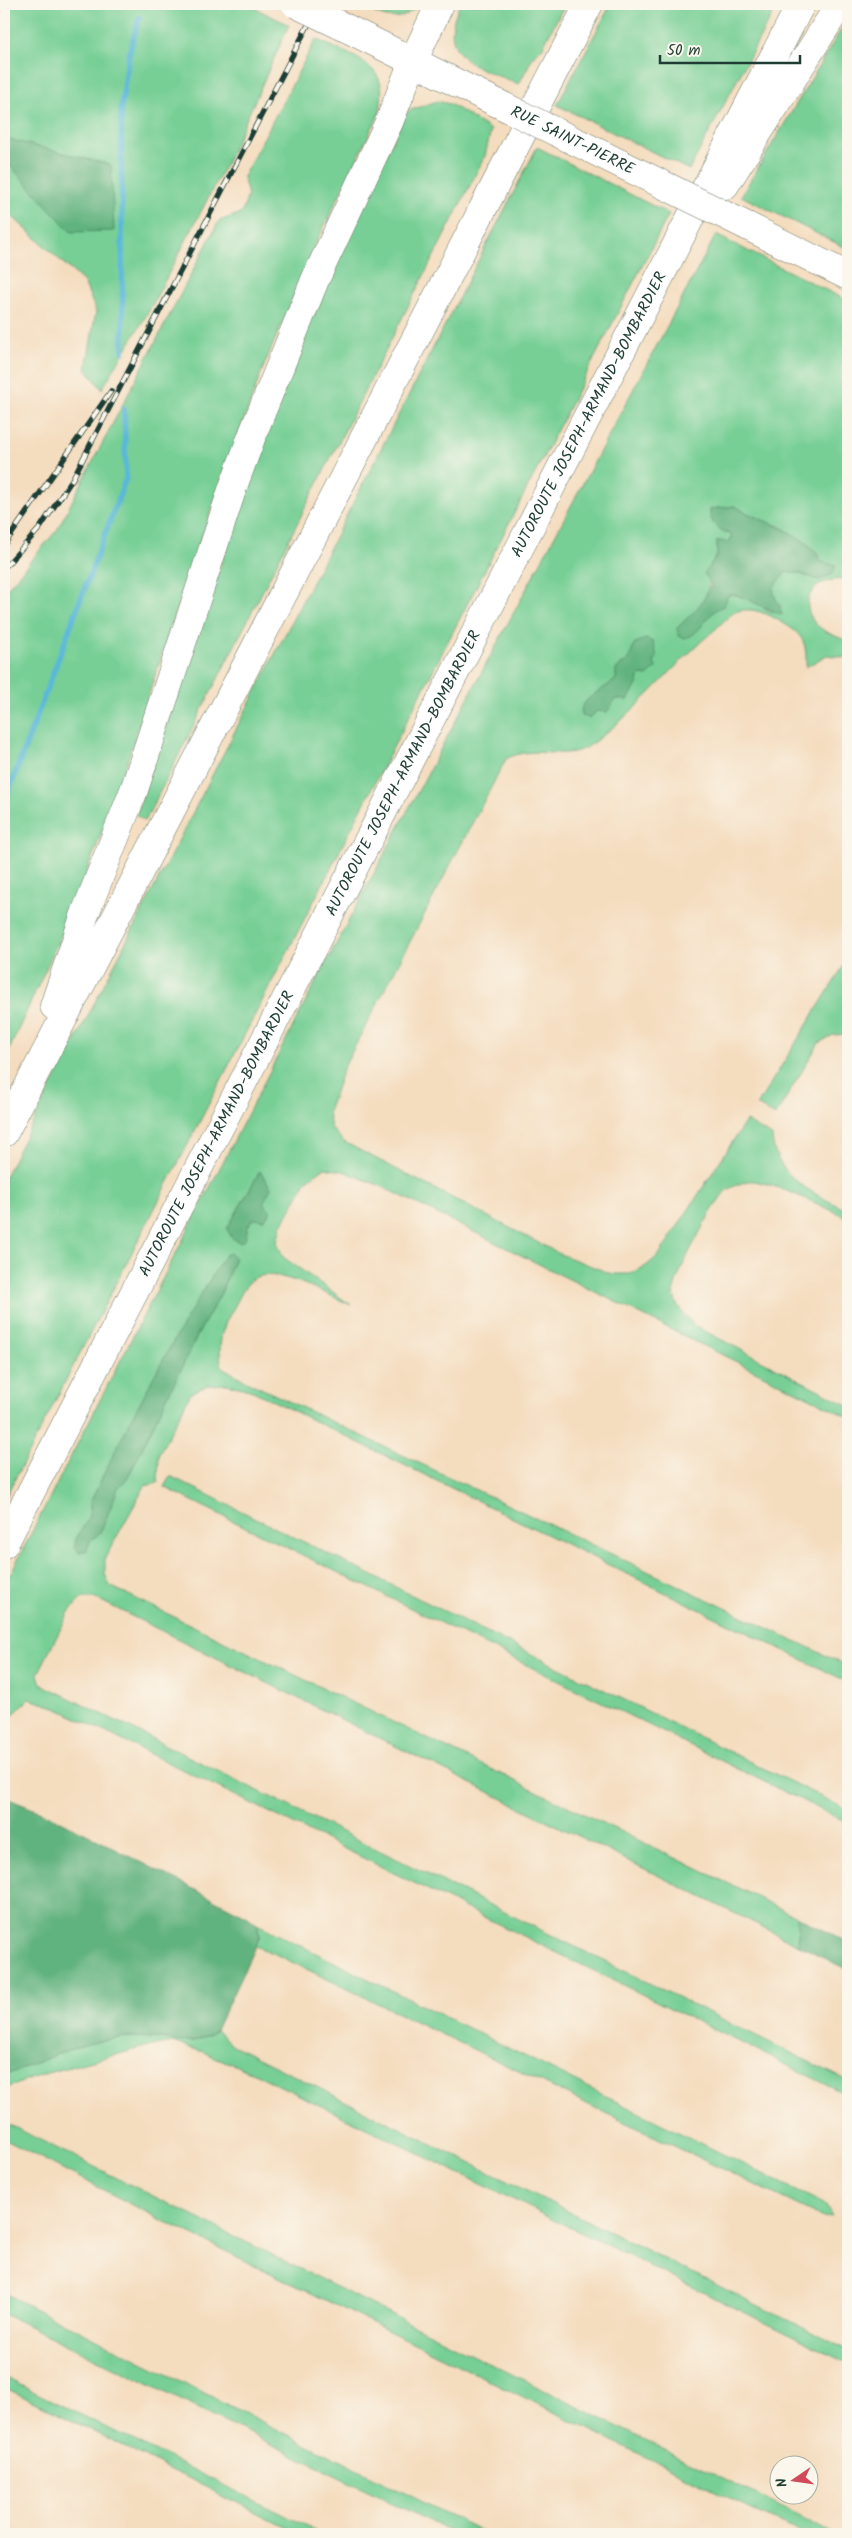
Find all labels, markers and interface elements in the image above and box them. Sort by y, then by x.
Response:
scale bar [660,32,800,64]
text: 50 m [667,39,701,63]
street label: RUE SAINT-PIERRE [506,99,640,182]
street label: AUTOROUTE JOSEPH-ARMAND-BOMBARDIER [504,267,673,562]
street label: AUTOROUTE JOSEPH-ARMAND-BOMBARDIER [319,626,487,920]
street label: AUTOROUTE JOSEPH-ARMAND-BOMBARDIER [132,986,301,1281]
north arrow [770,2456,820,2506]
text: N [771,2476,794,2489]

